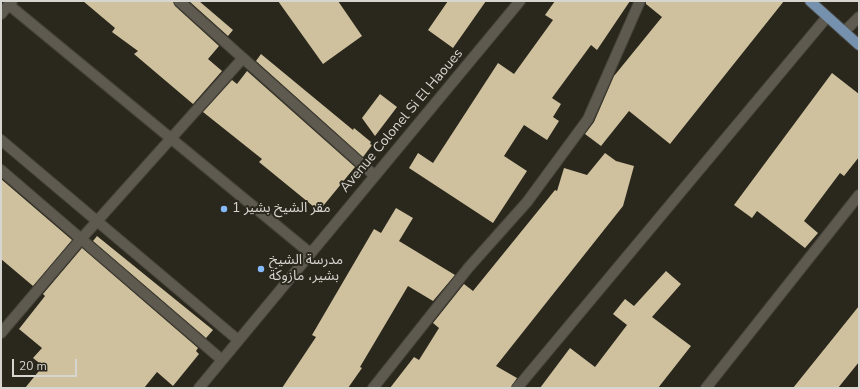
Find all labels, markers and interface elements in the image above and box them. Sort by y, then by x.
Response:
street label: Avenue Colonel Si El Haoues [337,46,467,196]
place label: مقر الشيخ بشير 1 [232,201,331,217]
marker: مقر الشيخ بشير 1 [219,204,229,214]
place label: مدرسة الشيخ بشير، مازوكة [269,253,343,286]
marker: مدرسة الشيخ بشير، مازوكة [256,264,266,274]
scale bar [14,351,79,377]
text: 20 m [19,358,47,374]

